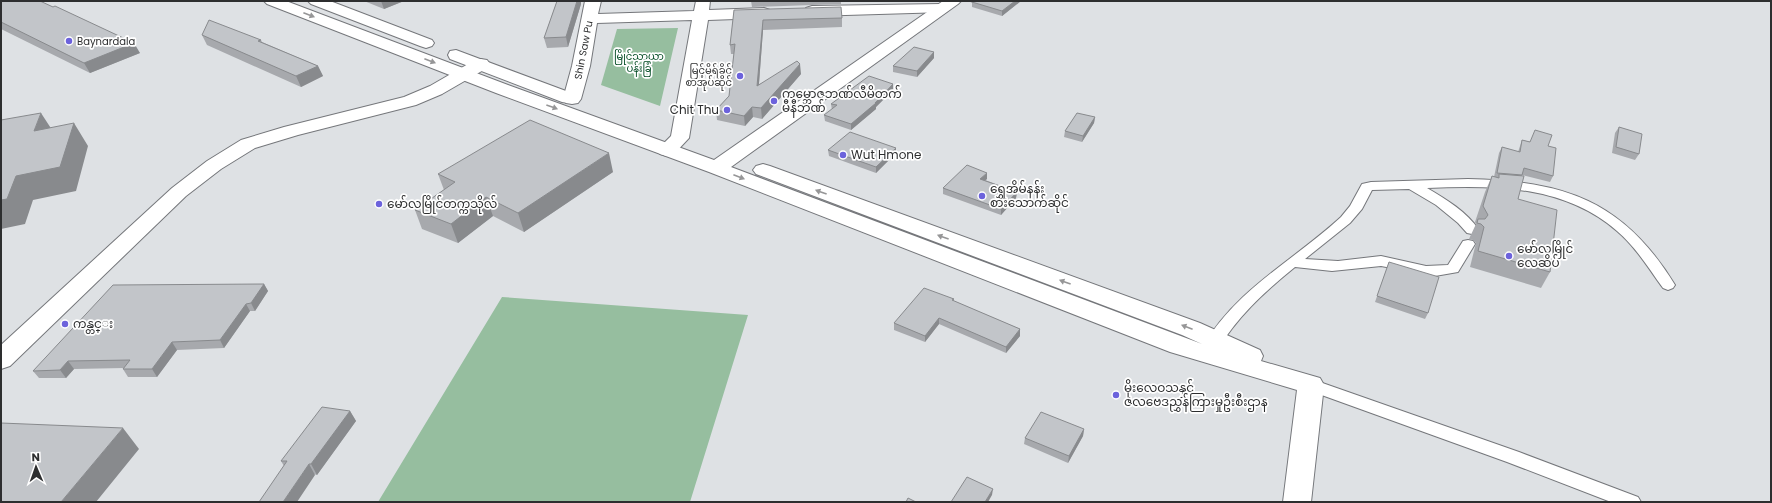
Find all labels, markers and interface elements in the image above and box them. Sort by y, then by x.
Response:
one-way arrow [303,12,314,18]
street label: Shin Saw Pu [570,19,597,81]
place label: Baynardala [77,34,135,49]
marker: Baynardala [64,36,74,46]
park label: မြိုင်သာယာ ပန်းခြံ [614,49,664,77]
one-way arrow [425,59,437,65]
place label: မြင့်မိုရ်ခိုင် စာအုပ်ဆိုင် [686,63,732,91]
marker: မြင့်မိုရ်ခိုင် စာအုပ်ဆိုင် [735,71,745,81]
place label: ကမ္ဘောဇဘဏ်လီမိတက် မီနီဘဏ် [782,85,902,118]
marker: ကမ္ဘောဇဘဏ်လီမိတက် မီနီဘဏ် [769,96,779,106]
place label: Chit Thu [670,101,719,118]
one-way arrow [546,105,558,111]
marker: Chit Thu [722,105,732,115]
place label: Wut Hmone [851,146,921,163]
marker: Wut Hmone [838,150,848,160]
one-way arrow [734,175,746,181]
place label: ရွှေအိမ်နန်း စားသောက်ဆိုင် [990,180,1069,213]
one-way arrow [815,188,827,194]
marker: ရွှေအိမ်နန်း စားသောက်ဆိုင် [977,191,987,201]
place label: မော်လမြိုင်တက္ကသိုလ် [387,195,497,214]
marker: မော်လမြိုင်တက္ကသိုလ် [374,199,384,209]
one-way arrow [937,233,949,239]
place label: မော်လမြိုင် လေဆိပ် [1517,240,1573,271]
marker: မော်လမြိုင် လေဆိပ် [1504,251,1514,261]
one-way arrow [1059,279,1071,285]
place label: ကန္တင္း [73,315,113,334]
marker: ကန္တင္း [60,319,70,329]
one-way arrow [1181,324,1193,330]
place label: မိုးလေဝသနှင့် ဇလဗေဒညွှန်ကြားမှုဦးစီးဌာန [1124,379,1268,412]
marker: မိုးလေဝသနှင့် ဇလဗေဒညွှန်ကြားမှုဦးစီးဌာန [1111,390,1121,400]
north arrow [16,447,56,487]
text: N [31,449,40,465]

